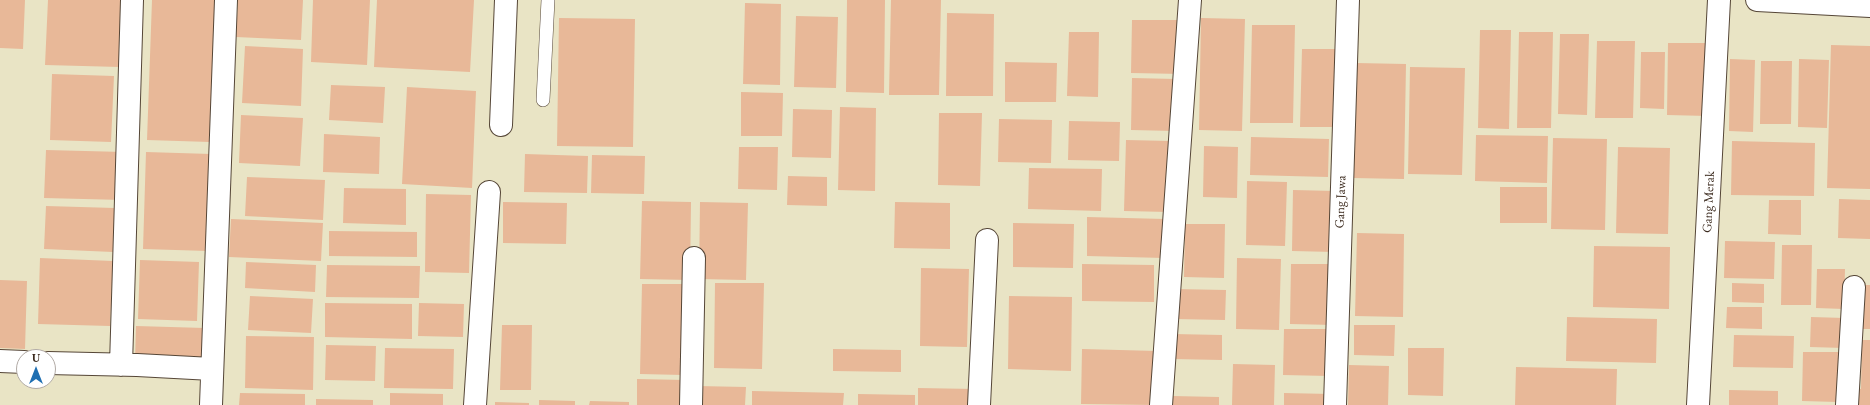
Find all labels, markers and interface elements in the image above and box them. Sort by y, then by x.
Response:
street label: Gang Merak [1700,171,1718,233]
street label: Gang Jawa [1332,175,1350,229]
north arrow [16,349,56,389]
text: U [32,351,40,365]

